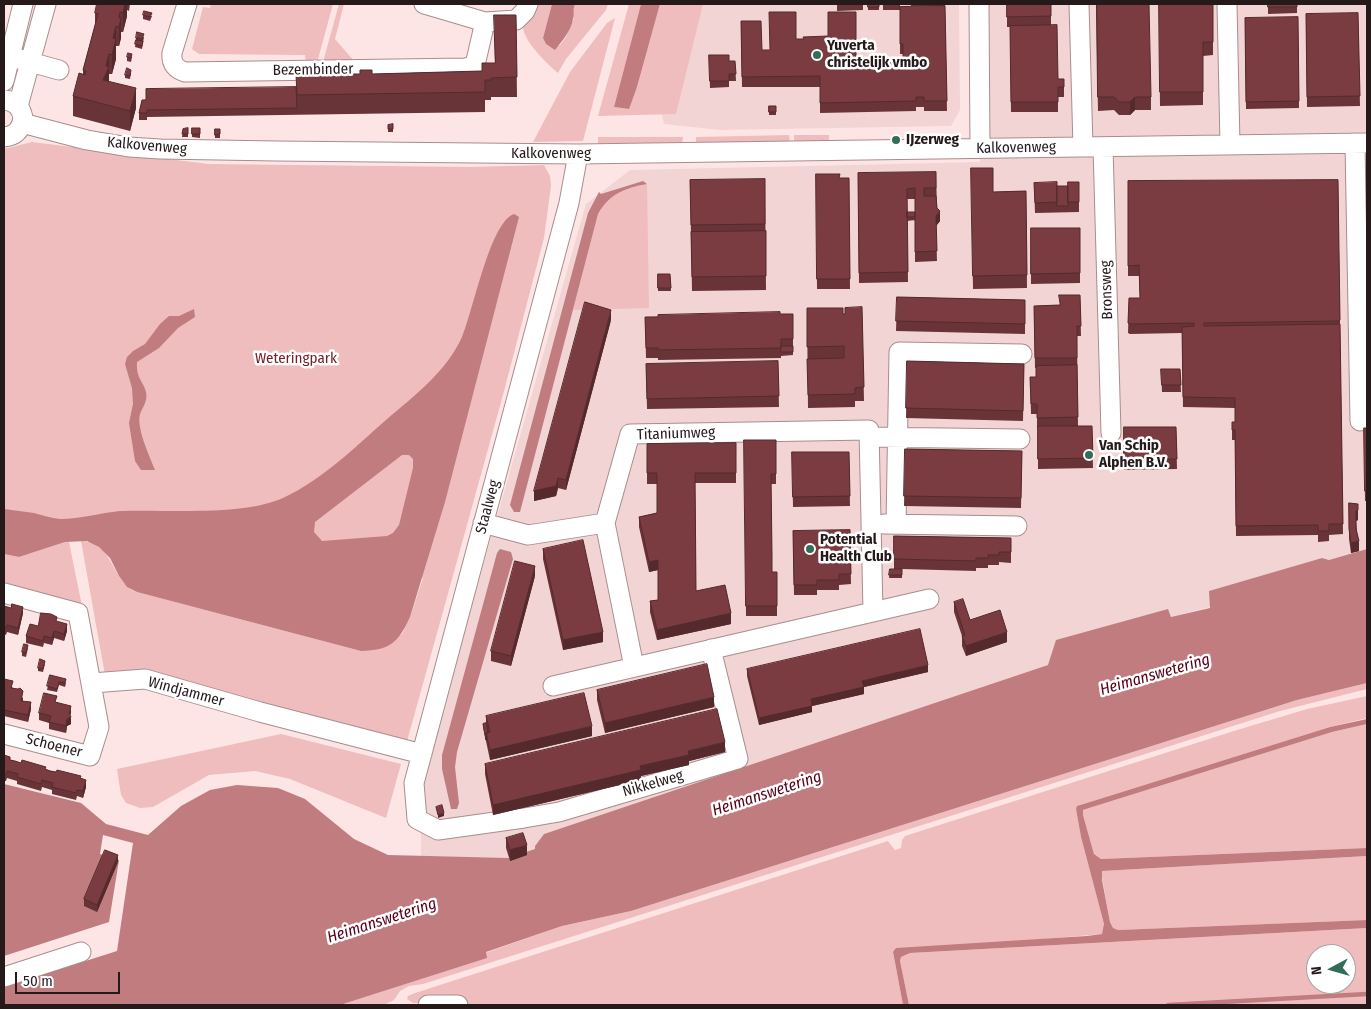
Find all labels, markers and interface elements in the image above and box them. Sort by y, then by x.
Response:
place label: Yuverta christelijk vmbo [827,37,927,72]
marker: Yuverta christelijk vmbo [811,49,823,61]
street label: Bezembinder [273,60,353,80]
place label: IJzerweg [906,131,959,149]
street label: Kalkovenweg [106,134,188,158]
marker: IJzerweg [890,134,902,146]
street label: Kalkovenweg [976,138,1056,158]
street label: Kalkovenweg [511,145,591,163]
street label: Bronsweg [1097,260,1117,320]
park label: Weteringpark [255,350,337,368]
street label: Titaniumweg [637,424,715,444]
place label: Van Schip Alphen B.V. [1099,437,1167,472]
marker: Van Schip Alphen B.V. [1083,449,1095,461]
street label: Staalweg [472,478,504,536]
place label: Potential Health Club [820,531,892,566]
marker: Potential Health Club [804,543,816,555]
water label: Heimanswetering [1098,650,1212,700]
street label: Windjammer [146,673,226,711]
street label: Schoener [24,730,84,762]
street label: Nikkelweg [621,767,685,801]
water label: Heimanswetering [710,767,824,821]
water label: Heimanswetering [325,894,439,948]
north arrow [1306,944,1356,994]
scale bar [18,962,122,994]
text: N [1308,965,1325,976]
text: 50 m [23,972,53,990]

